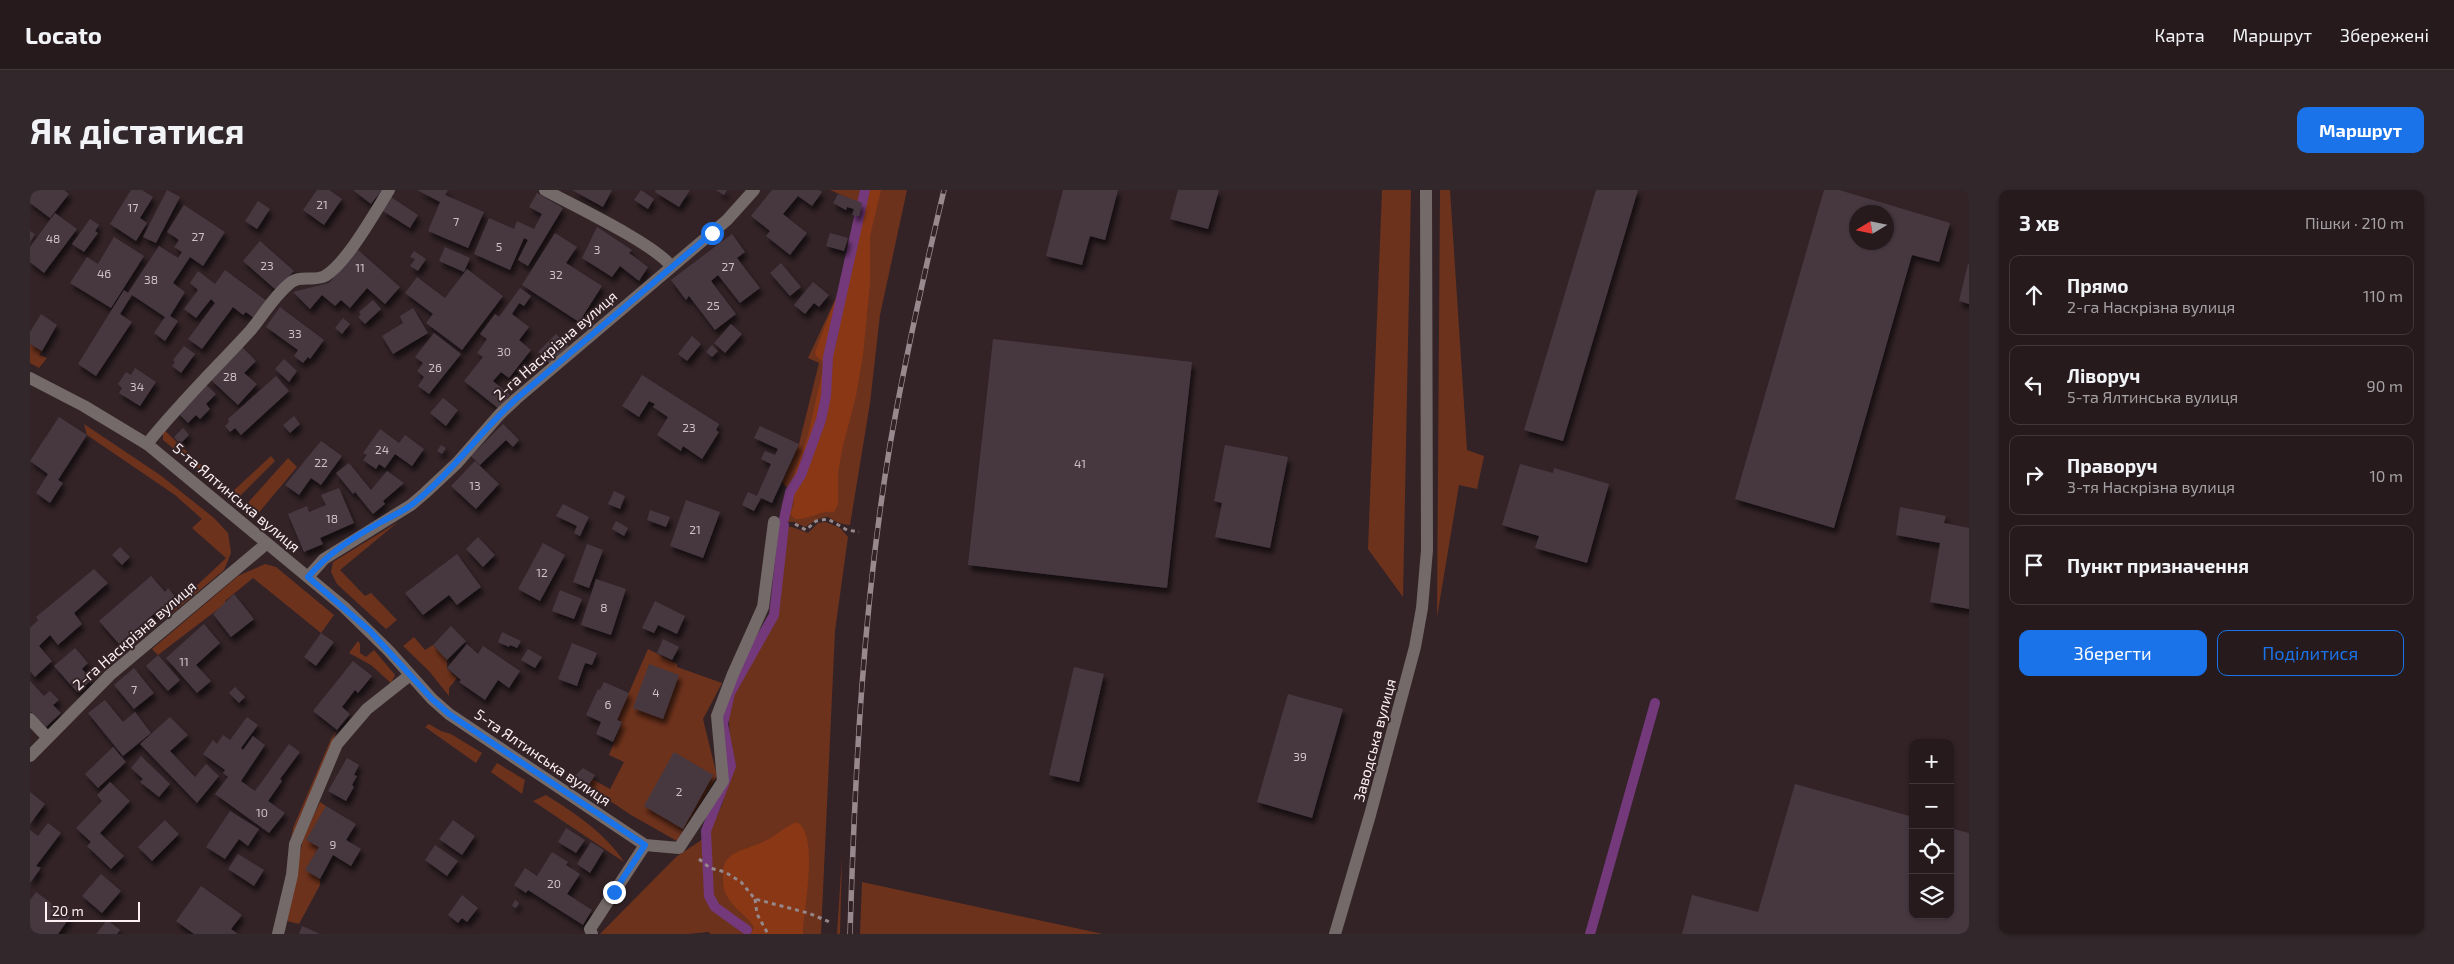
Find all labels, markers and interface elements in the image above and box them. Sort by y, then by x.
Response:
text: Locato [25,20,102,49]
text: Карта [2155,24,2205,46]
text: Маршрут [2233,24,2312,46]
text: Збережені [2340,24,2429,46]
button: Маршрут [2297,107,2424,153]
text: Як дістатися [30,109,244,151]
house number: 21 [316,197,328,211]
house number: 17 [128,200,138,214]
north arrow [1849,205,1894,250]
text: 3 хв [2019,210,2059,235]
text: Пішки · 210 m [2305,213,2404,232]
house number: 7 [453,214,459,228]
route start [701,222,724,245]
house number: 27 [192,229,204,243]
house number: 48 [46,231,60,245]
house number: 5 [496,239,502,253]
house number: 3 [594,242,600,256]
house number: 23 [260,258,274,272]
house number: 27 [722,259,734,273]
house number: 11 [355,260,365,274]
house number: 46 [97,266,111,280]
house number: 32 [549,267,563,281]
house number: 38 [144,272,158,286]
text: Прямо [2067,274,2129,297]
icon: ahead [2020,281,2048,309]
street label: 2-га Наскрізна вулиця [490,286,621,404]
text: 110 m [2363,286,2403,305]
text: 2-га Наскрізна вулиця [2067,297,2235,316]
house number: 25 [706,298,720,312]
house number: 33 [288,326,302,340]
house number: 30 [497,344,511,358]
house number: 26 [428,360,442,374]
text: Ліворуч [2067,364,2140,387]
house number: 28 [223,369,237,383]
icon: left [2020,371,2048,399]
text: 90 m [2367,376,2403,395]
house number: 34 [130,379,144,393]
text: 5-та Ялтинська вулиця [2067,387,2238,406]
house number: 23 [682,420,696,434]
street label: 5-та Ялтинська вулиця [169,439,304,556]
house number: 24 [375,442,389,456]
text: Праворуч [2067,454,2158,477]
house number: 22 [314,455,328,469]
house number: 41 [1074,456,1086,470]
icon: right [2020,461,2048,489]
text: 10 m [2369,466,2403,485]
text: 3-тя Наскрізна вулиця [2067,477,2235,496]
house number: 13 [469,478,481,492]
house number: 18 [326,511,338,525]
house number: 21 [689,522,701,536]
icon: arrive [2020,551,2048,579]
text: Пункт призначення [2067,554,2249,577]
house number: 12 [536,565,548,579]
street label: 2-га Наскрізна вулиця [69,576,200,694]
house number: 8 [600,600,608,614]
button: Зберегти [2019,630,2207,676]
button: Поділитися [2217,630,2404,676]
house number: 11 [179,654,189,668]
street label: Заводська вулиця [1349,676,1400,804]
house number: 7 [131,682,137,696]
house number: 4 [652,685,660,699]
house number: 6 [605,697,612,711]
street label: 5-та Ялтинська вулиця [471,705,615,810]
map controls [1909,739,1954,919]
button: + [1909,739,1954,784]
house number: 39 [1293,749,1307,763]
house number: 2 [676,784,683,798]
button: − [1909,784,1954,829]
house number: 10 [256,805,268,819]
button: locate [1909,829,1954,874]
house number: 9 [330,837,337,851]
button: layers [1909,874,1954,919]
house number: 20 [547,876,561,890]
route end [603,881,626,904]
scale bar [45,899,140,922]
text: 20 m [52,902,84,919]

